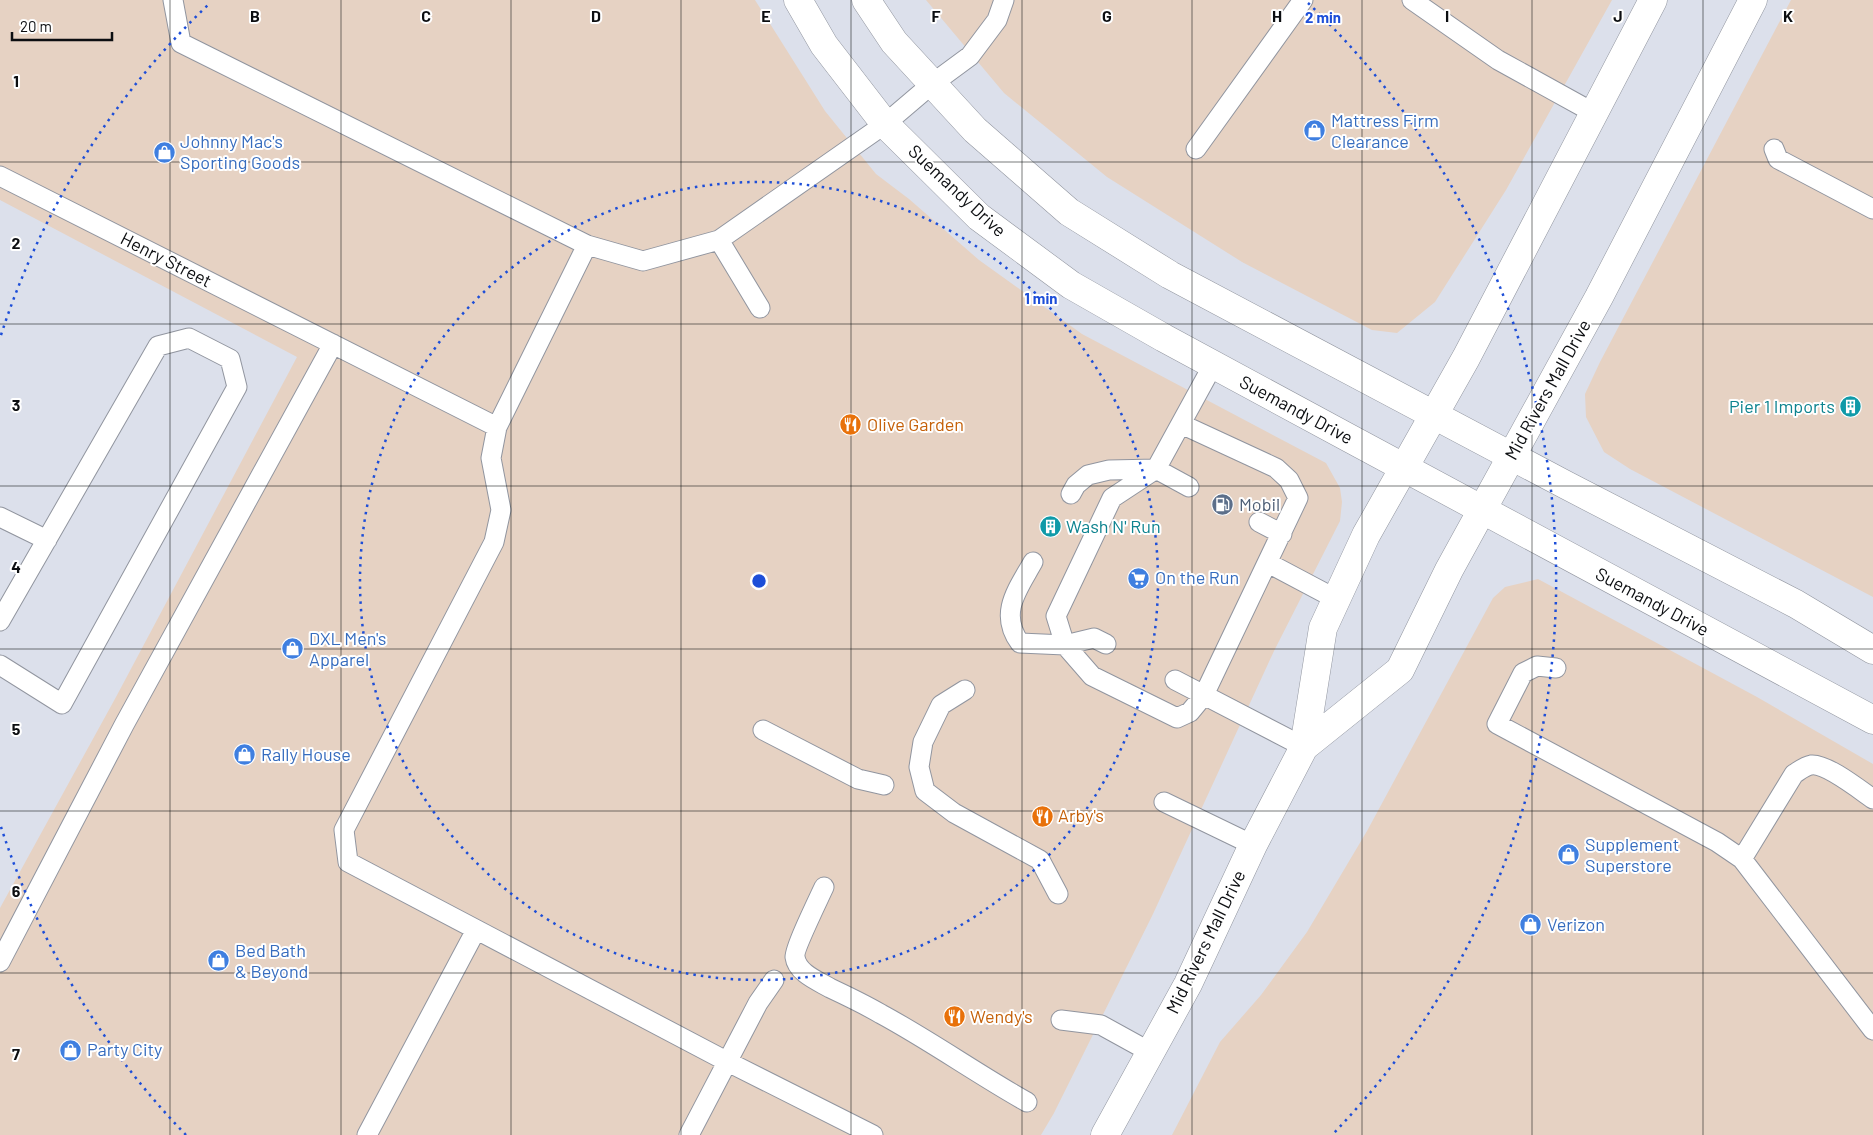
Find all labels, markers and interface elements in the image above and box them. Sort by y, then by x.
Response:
text: B [250,6,260,25]
text: C [421,6,431,25]
text: D [591,6,601,25]
text: E [761,6,771,25]
text: F [932,6,941,25]
text: G [1102,6,1112,25]
text: H [1272,6,1282,25]
text: I [1445,6,1449,25]
text: J [1613,6,1623,25]
text: K [1783,6,1793,25]
text: 2 min [1305,8,1341,26]
scale bar [12,10,112,42]
text: 20 m [20,17,52,35]
text: 1 [13,71,19,90]
place label: Mattress Firm Clearance [1331,109,1439,152]
shop icon: Mattress Firm Clearance [1303,119,1327,143]
place label: Johnny Mac's Sporting Goods [180,130,300,173]
shop icon: Johnny Mac's Sporting Goods [152,140,176,164]
street label: Suemandy Drive [904,140,1011,241]
street label: Henry Street [117,227,216,291]
text: 2 [12,233,21,252]
text: 1 min [1025,289,1057,307]
street label: Mid Rivers Mall Drive [1499,315,1595,464]
street label: Suemandy Drive [1236,370,1357,448]
text: 3 [12,395,20,414]
place label: Pier 1 Imports [1729,395,1835,417]
building icon: Pier 1 Imports [1839,395,1863,419]
restaurant icon: Olive Garden [839,413,863,437]
place label: Olive Garden [867,413,964,435]
fuel station icon: Mobil [1211,493,1235,517]
place label: Mobil [1239,493,1280,515]
building icon: Wash N' Run [1038,515,1062,539]
place label: Wash N' Run [1066,515,1161,537]
text: 4 [11,557,21,576]
street label: Suemandy Drive [1592,562,1713,640]
supermarket icon: On the Run [1127,566,1151,590]
place label: On the Run [1155,566,1239,588]
centre of rings [750,572,768,590]
place label: DXL Men's Apparel [309,627,387,670]
shop icon: DXL Men's Apparel [281,637,305,661]
text: 5 [12,719,21,738]
shop icon: Rally House [233,743,257,767]
place label: Rally House [261,743,351,765]
restaurant icon: Arby's [1030,804,1054,828]
place label: Arby's [1058,804,1104,826]
place label: Supplement Superstore [1585,833,1679,876]
shop icon: Supplement Superstore [1557,843,1581,867]
street label: Mid Rivers Mall Drive [1161,866,1249,1017]
text: 6 [12,881,21,900]
shop icon: Verizon [1519,913,1543,937]
place label: Verizon [1547,913,1605,935]
place label: Bed Bath & Beyond [235,939,308,982]
shop icon: Bed Bath & Beyond [207,949,231,973]
restaurant icon: Wendy's [942,1005,966,1029]
place label: Wendy's [970,1005,1033,1027]
shop icon: Party City [59,1038,83,1062]
place label: Party City [87,1038,162,1060]
text: 7 [12,1044,20,1063]

